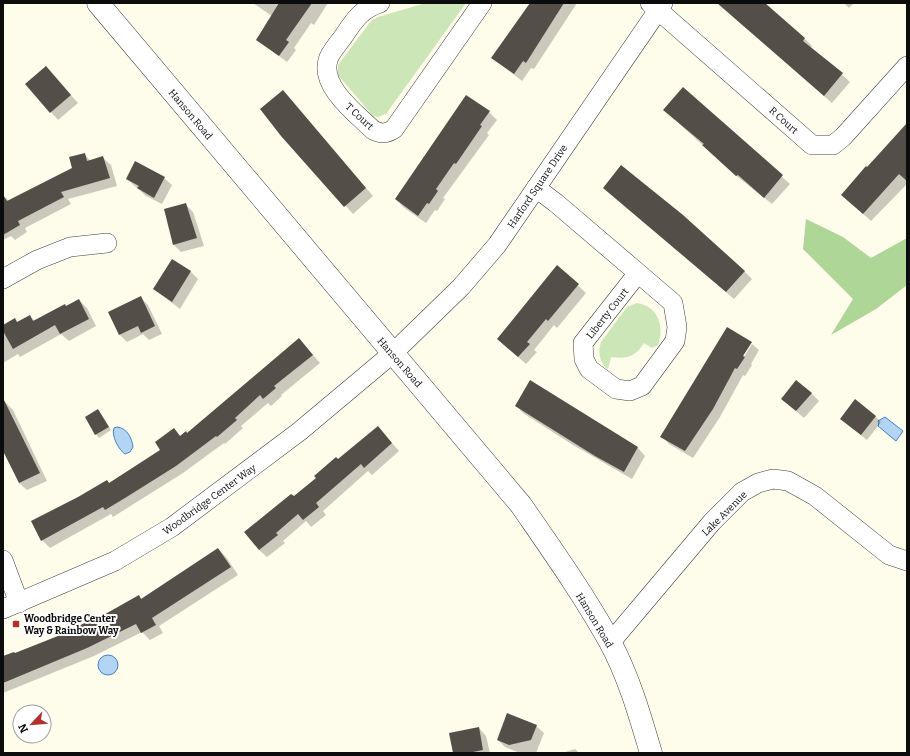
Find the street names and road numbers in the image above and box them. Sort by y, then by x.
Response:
street label: Hanson Road [166,87,215,142]
street label: T Court [343,101,376,133]
street label: R Court [766,105,801,137]
street label: Harford Square Drive [505,142,570,231]
street label: Liberty Court [584,286,632,341]
street label: Hanson Road [374,335,424,390]
street label: Woodbridge Center Way [161,462,259,538]
street label: Lake Avenue [700,489,750,539]
street label: Hanson Road [573,591,615,650]

